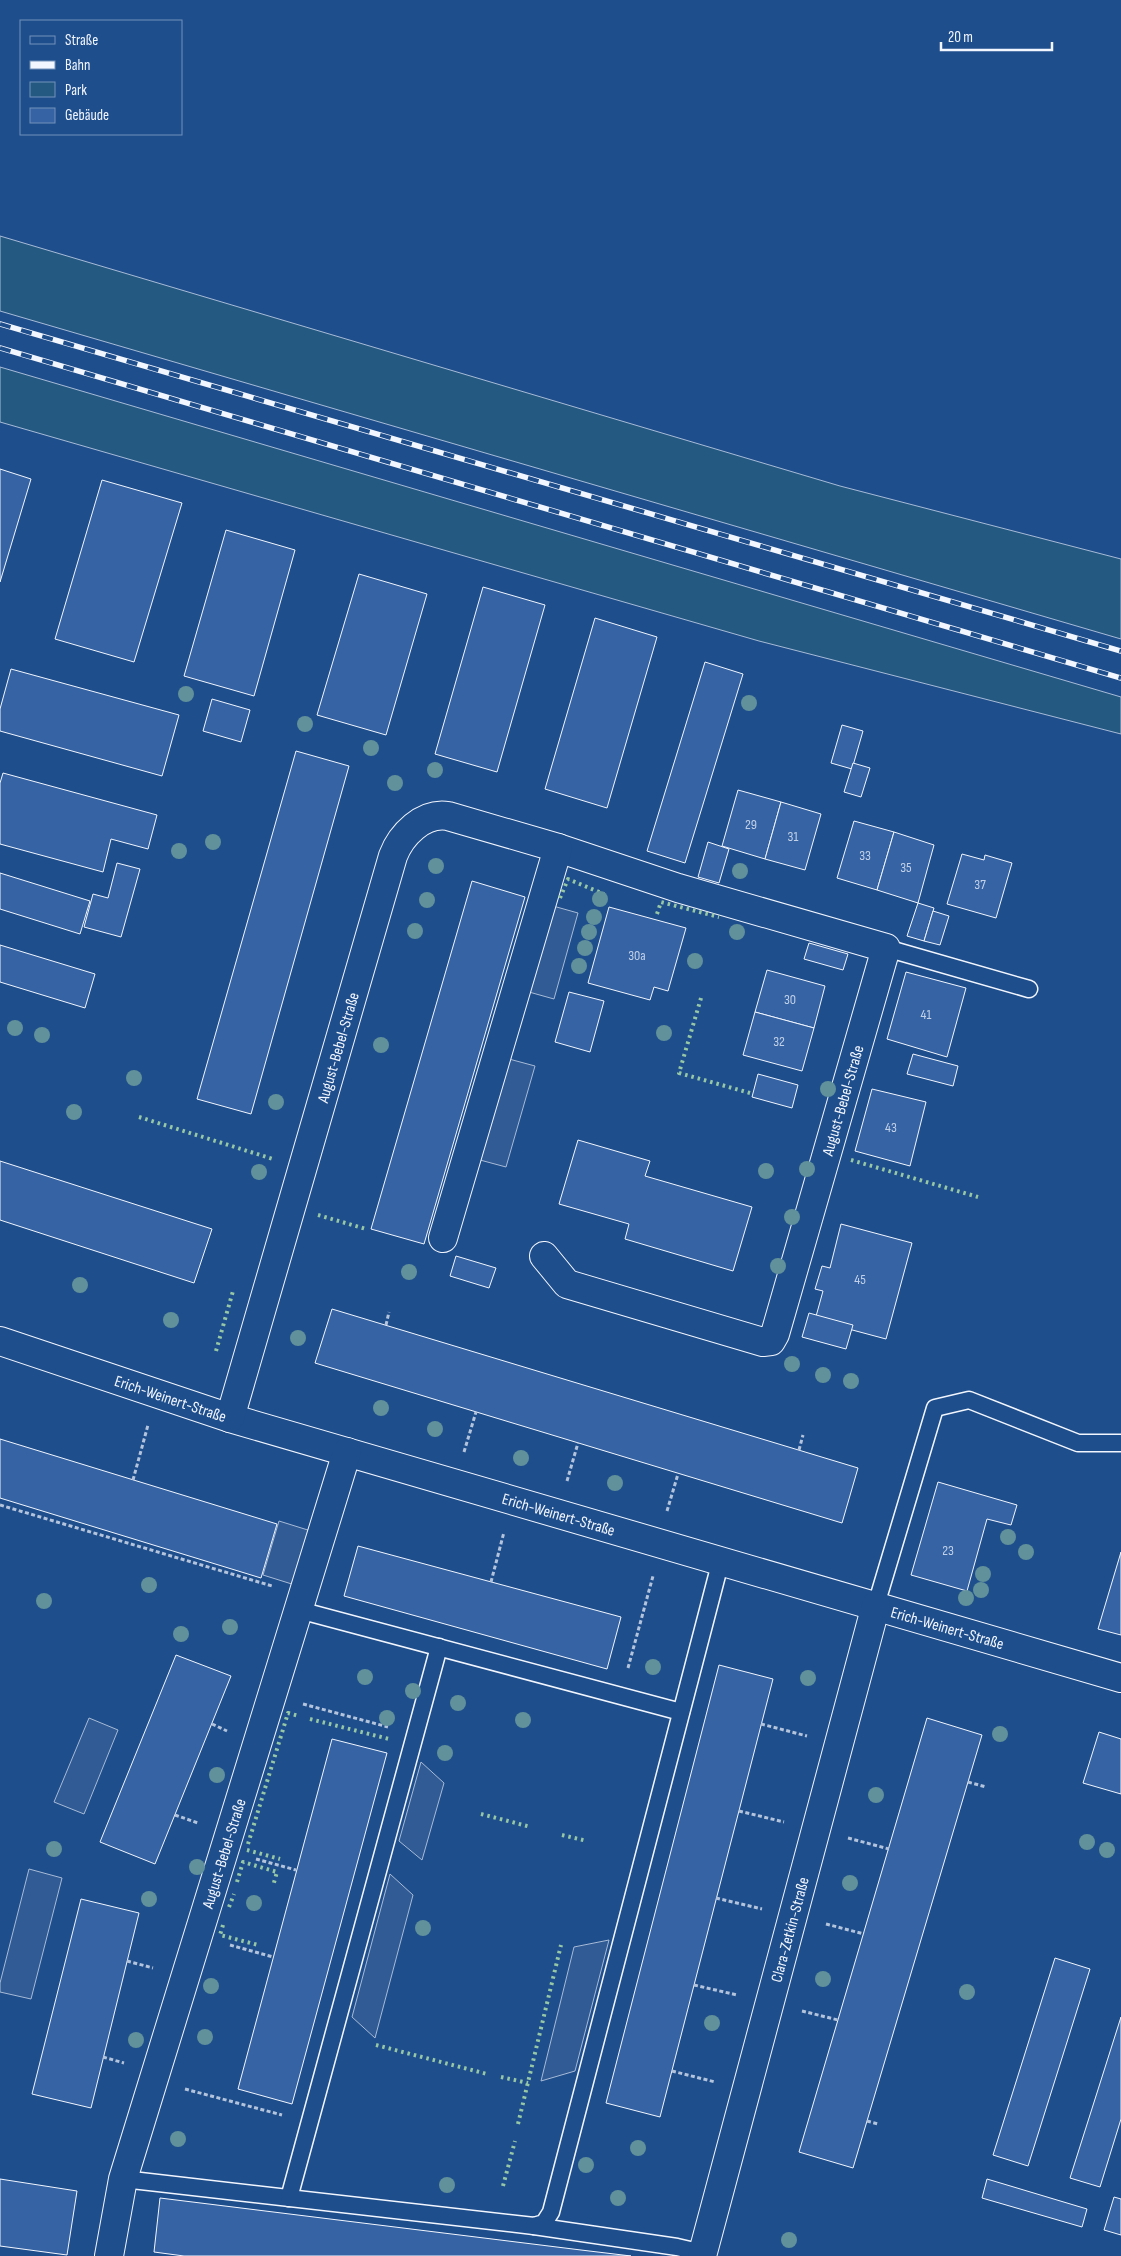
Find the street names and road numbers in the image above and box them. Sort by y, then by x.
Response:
street label: August-Bebel-Straße [314,990,364,1106]
street label: August-Bebel-Straße [819,1043,869,1159]
street label: Erich-Weinert-Straße [112,1372,229,1427]
street label: Erich-Weinert-Straße [500,1490,617,1541]
street label: Erich-Weinert-Straße [888,1603,1006,1654]
street label: August-Bebel-Straße [199,1797,251,1912]
street label: Clara-Zetkin-Straße [768,1875,814,1985]

